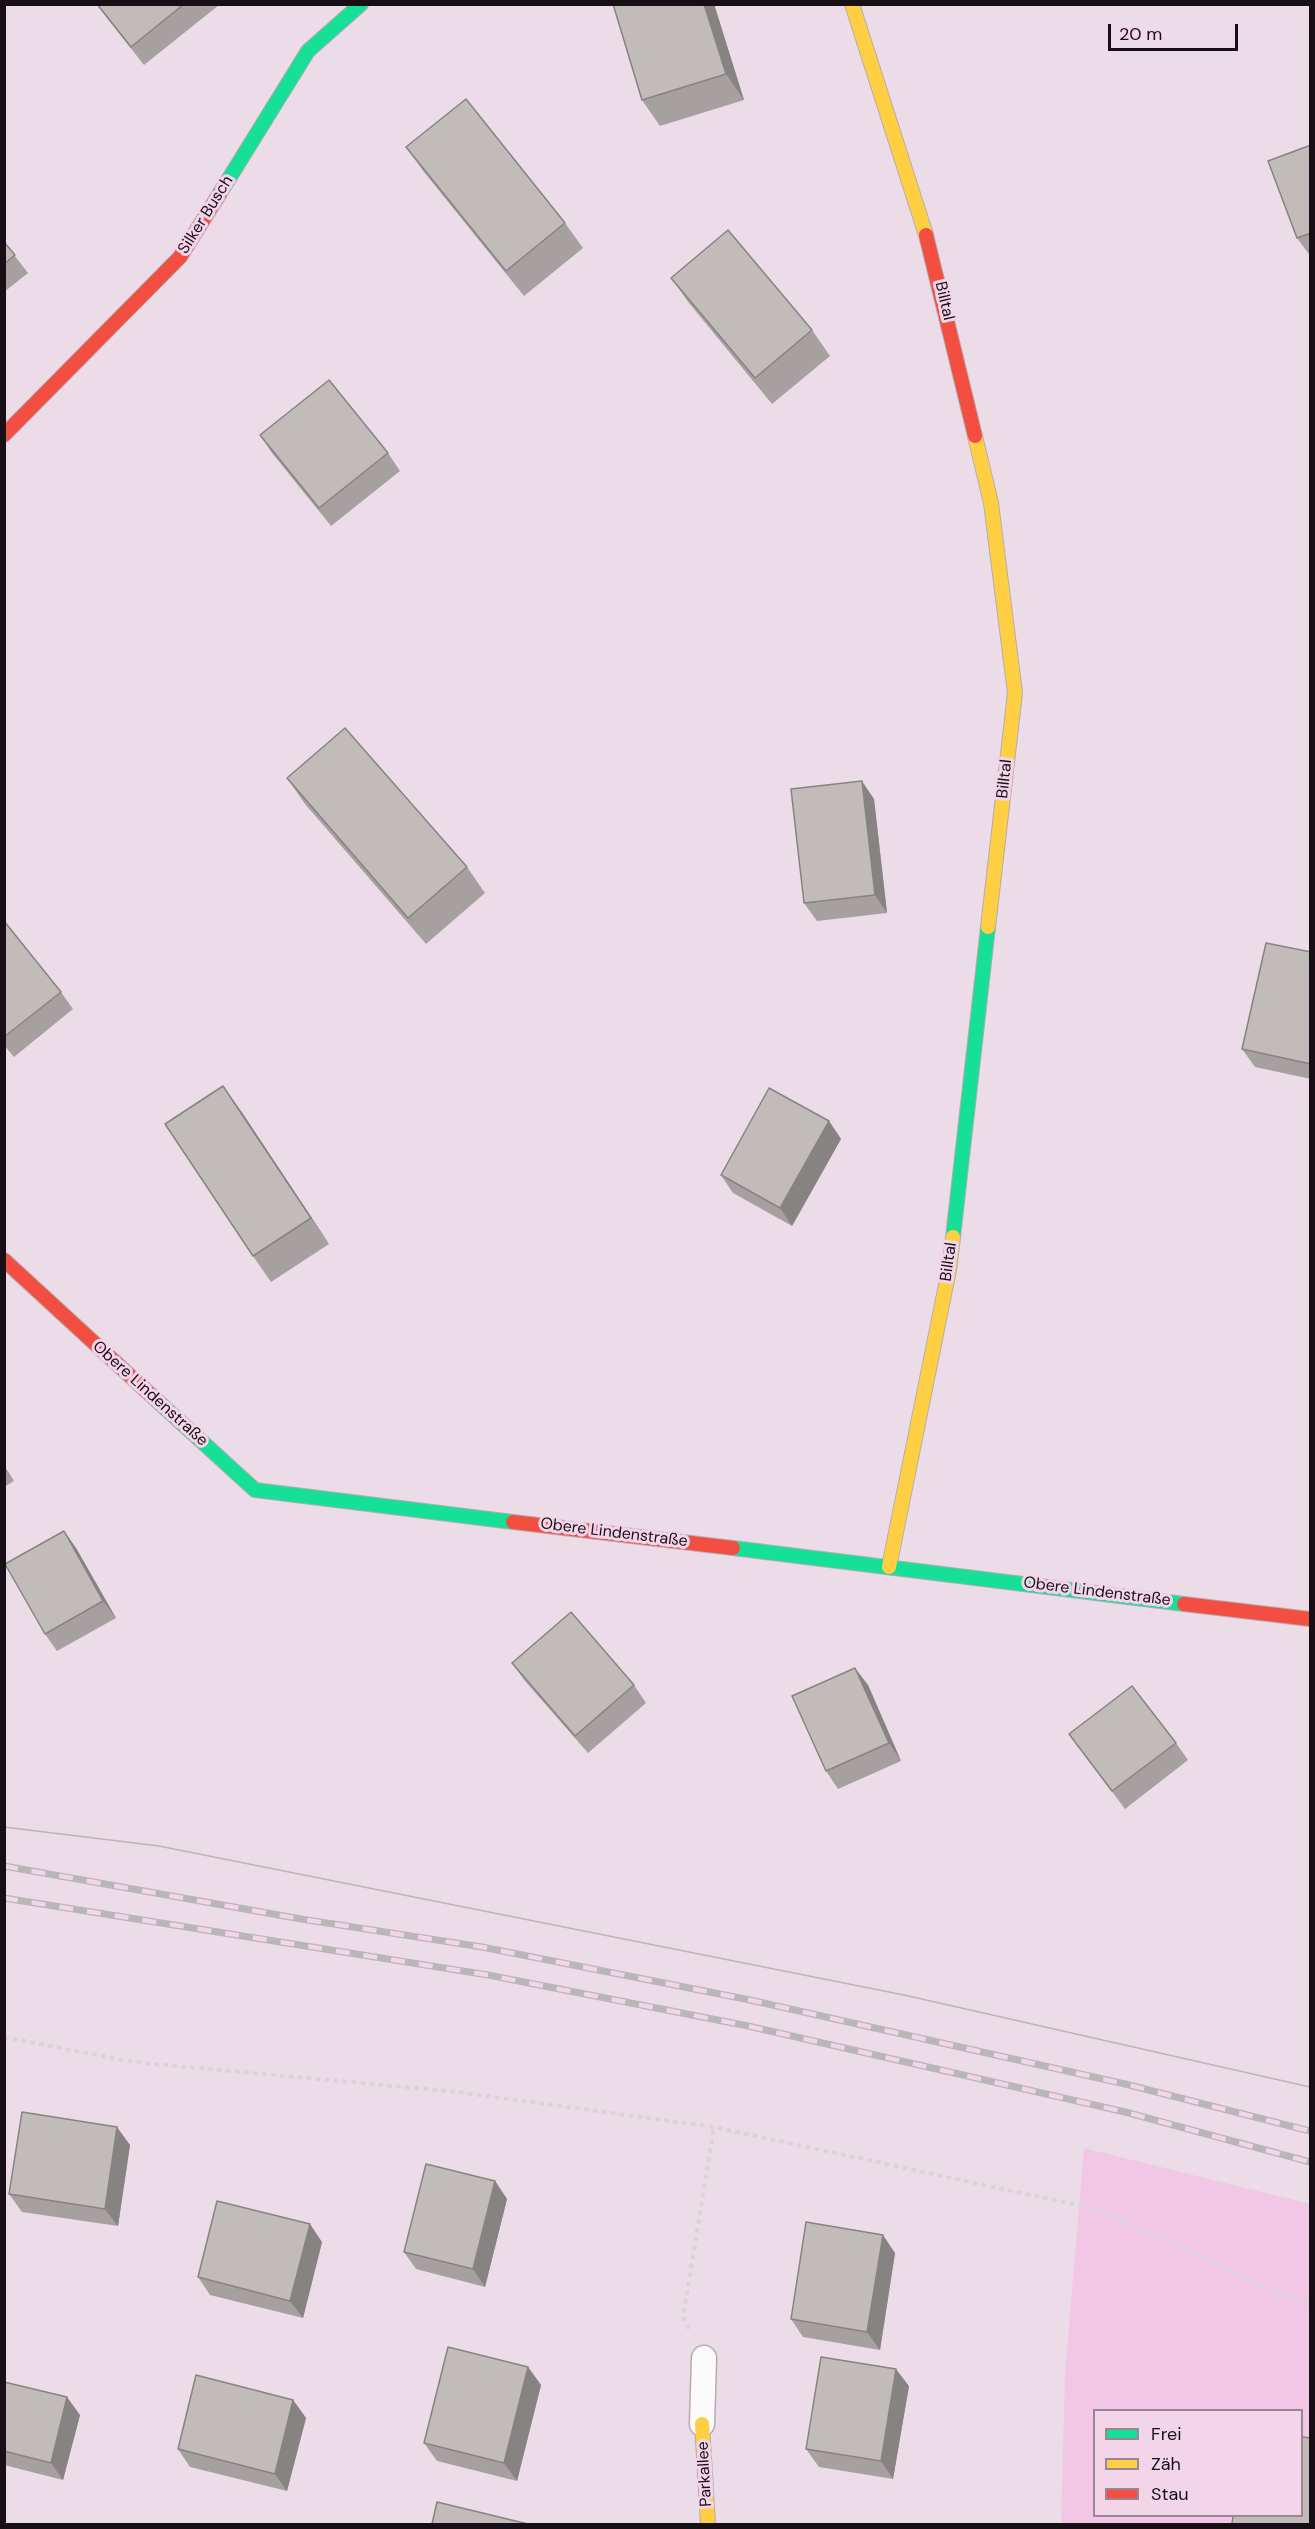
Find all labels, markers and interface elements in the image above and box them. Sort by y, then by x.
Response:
scale bar [1111,12,1242,50]
text: 20 m [1119,22,1162,46]
street label: Silker Busch [174,172,238,258]
street label: Billtal [930,280,958,322]
street label: Billtal [993,759,1017,799]
street label: Billtal [937,1241,961,1283]
street label: Obere Lindenstraße [89,1337,211,1451]
street label: Obere Lindenstraße [539,1514,689,1552]
street label: Obere Lindenstraße [1022,1573,1172,1611]
legend [1093,2409,1303,2517]
text: Frei [1151,2422,1182,2446]
street label: Parkallee [694,2441,716,2507]
text: Zäh [1151,2452,1181,2476]
text: Stau [1151,2482,1189,2506]

